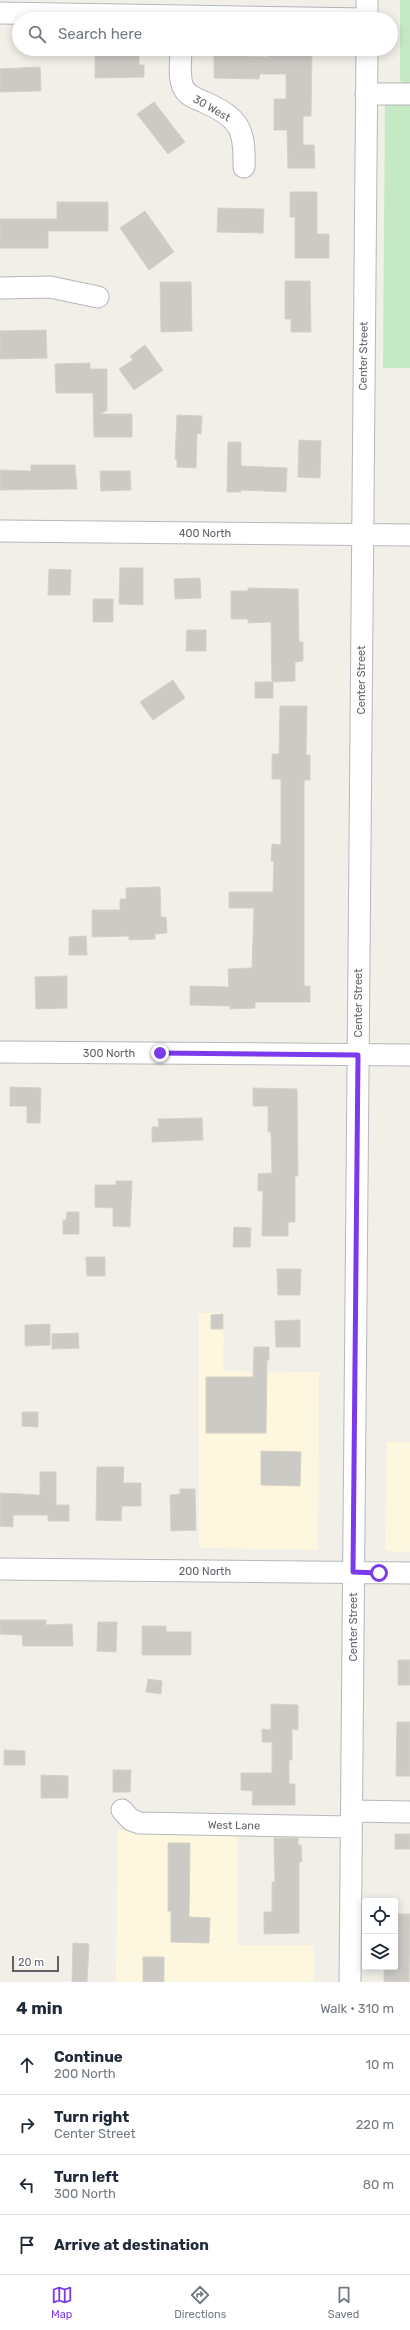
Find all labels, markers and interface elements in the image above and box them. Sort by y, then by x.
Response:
search box [12,12,398,56]
icon: search [26,23,48,45]
text: Search here [58,25,142,43]
street label: 30 West [191,93,233,125]
street label: Center Street [356,321,371,391]
street label: 400 North [179,527,231,540]
street label: Center Street [355,645,368,714]
street label: Center Street [352,968,365,1037]
route end [151,1044,169,1062]
street label: 300 North [83,1047,135,1060]
route start [370,1564,388,1582]
street label: 200 North [179,1565,231,1578]
street label: Center Street [347,1592,360,1661]
street label: West Lane [208,1819,260,1832]
map controls [362,1898,398,1970]
button: locate [362,1898,398,1934]
button: layers [362,1934,398,1970]
scale bar [12,1954,59,1973]
text: 20 m [18,1956,44,1969]
text: 4 min [16,1998,63,2018]
text: Walk · 310 m [320,2001,394,2016]
text: Continue [54,2048,123,2066]
icon: ahead [16,2054,38,2076]
text: 10 m [365,2057,394,2072]
text: 200 North [54,2066,116,2081]
text: Turn right [54,2108,129,2126]
icon: right [16,2114,38,2136]
text: 220 m [356,2117,394,2132]
text: Center Street [54,2126,136,2141]
text: Turn left [54,2168,119,2186]
icon: left [16,2174,38,2196]
text: 80 m [363,2177,394,2192]
text: 300 North [54,2186,116,2201]
icon: arrive [16,2234,38,2256]
text: Arrive at destination [54,2236,209,2254]
tab: Map [51,2284,73,2321]
tab: Directions [174,2284,226,2321]
tab: Saved [328,2284,359,2321]

